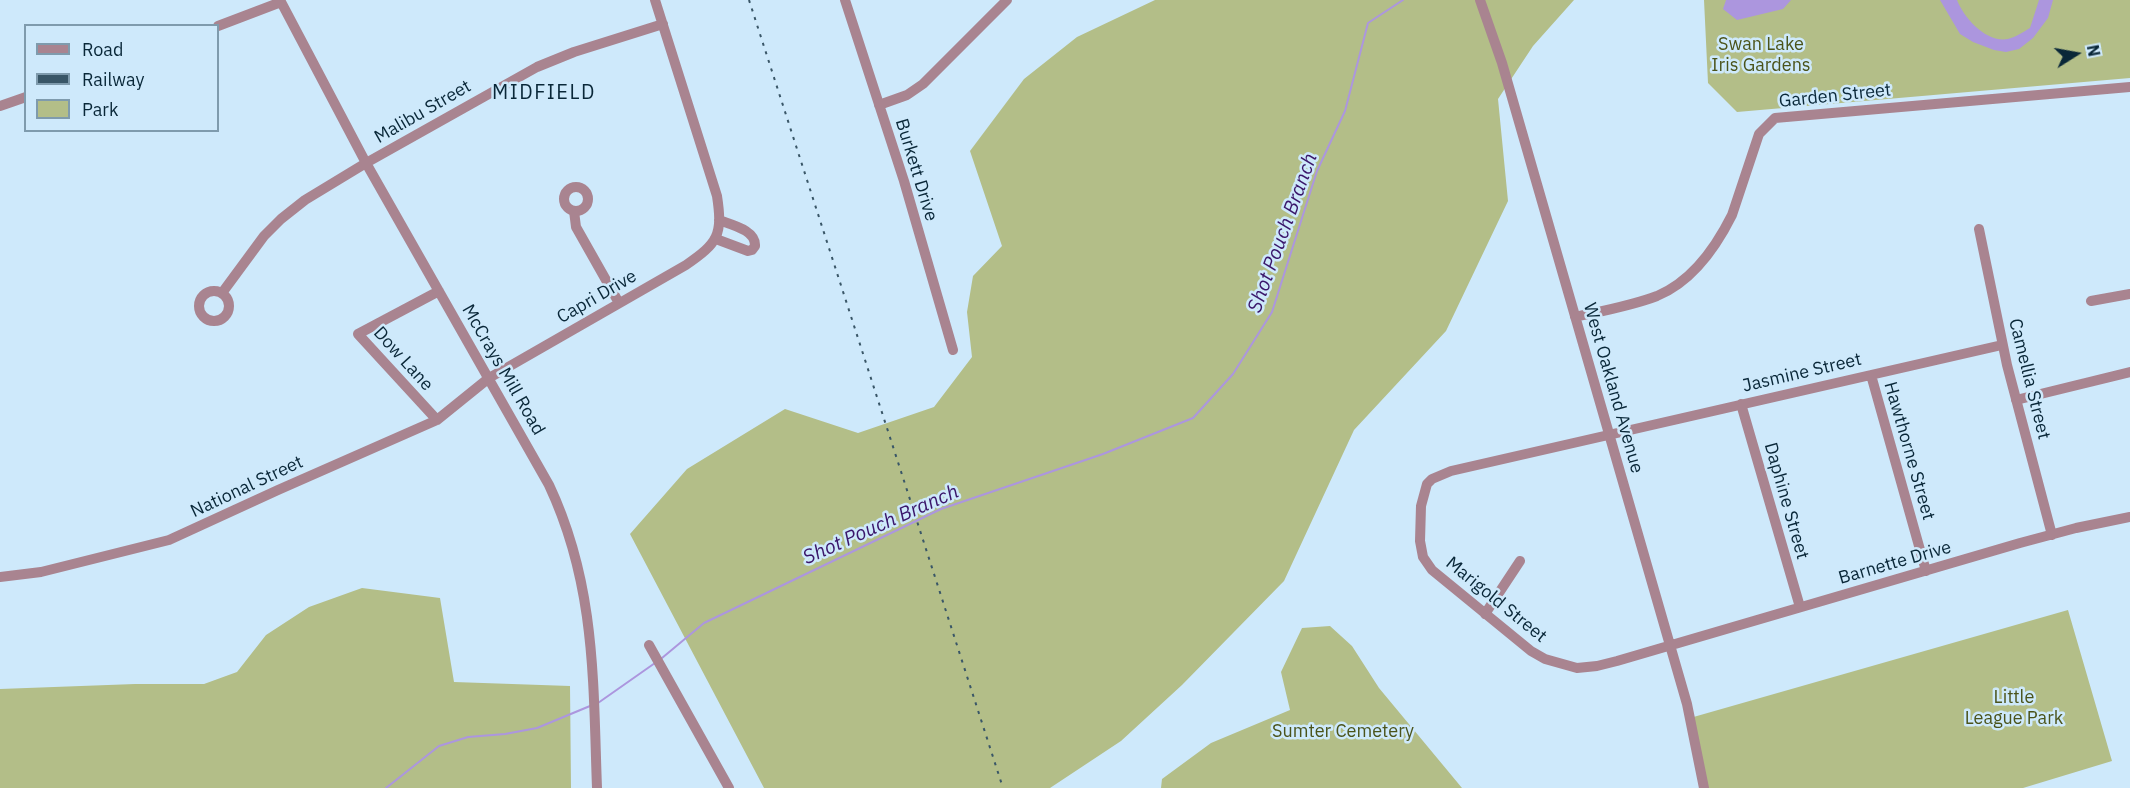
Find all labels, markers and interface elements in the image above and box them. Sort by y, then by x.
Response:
legend [24,24,219,132]
north arrow [2046,24,2106,84]
park label: Swan Lake Iris Gardens [1711,34,1811,76]
text: Road [82,38,123,61]
text: N [2083,43,2105,58]
text: Railway [82,68,144,91]
street label: Malibu Street [371,76,475,148]
street label: Garden Street [1778,79,1892,113]
district label: MIDFIELD [492,81,596,105]
text: Park [82,98,118,121]
street label: Burkett Drive [890,116,942,224]
water label: Shot Pouch Branch [1243,150,1323,316]
street label: Capri Drive [553,266,641,328]
street label: West Oakland Avenue [1578,300,1648,476]
street label: McCrays Mill Road [457,301,549,439]
street label: Camellia Street [2004,316,2054,442]
street label: Dow Lane [369,322,437,396]
street label: Jasmine Street [1740,349,1864,397]
street label: Hawthorne Street [1879,379,1939,523]
street label: Daphine Street [1759,440,1813,562]
street label: National Street [187,452,307,522]
water label: Shot Pouch Branch [799,480,963,570]
street label: Barnette Drive [1836,537,1954,589]
street label: Marigold Street [1441,553,1551,647]
park label: Little League Park [1965,687,2063,730]
park label: Sumter Cemetery [1272,721,1414,743]

